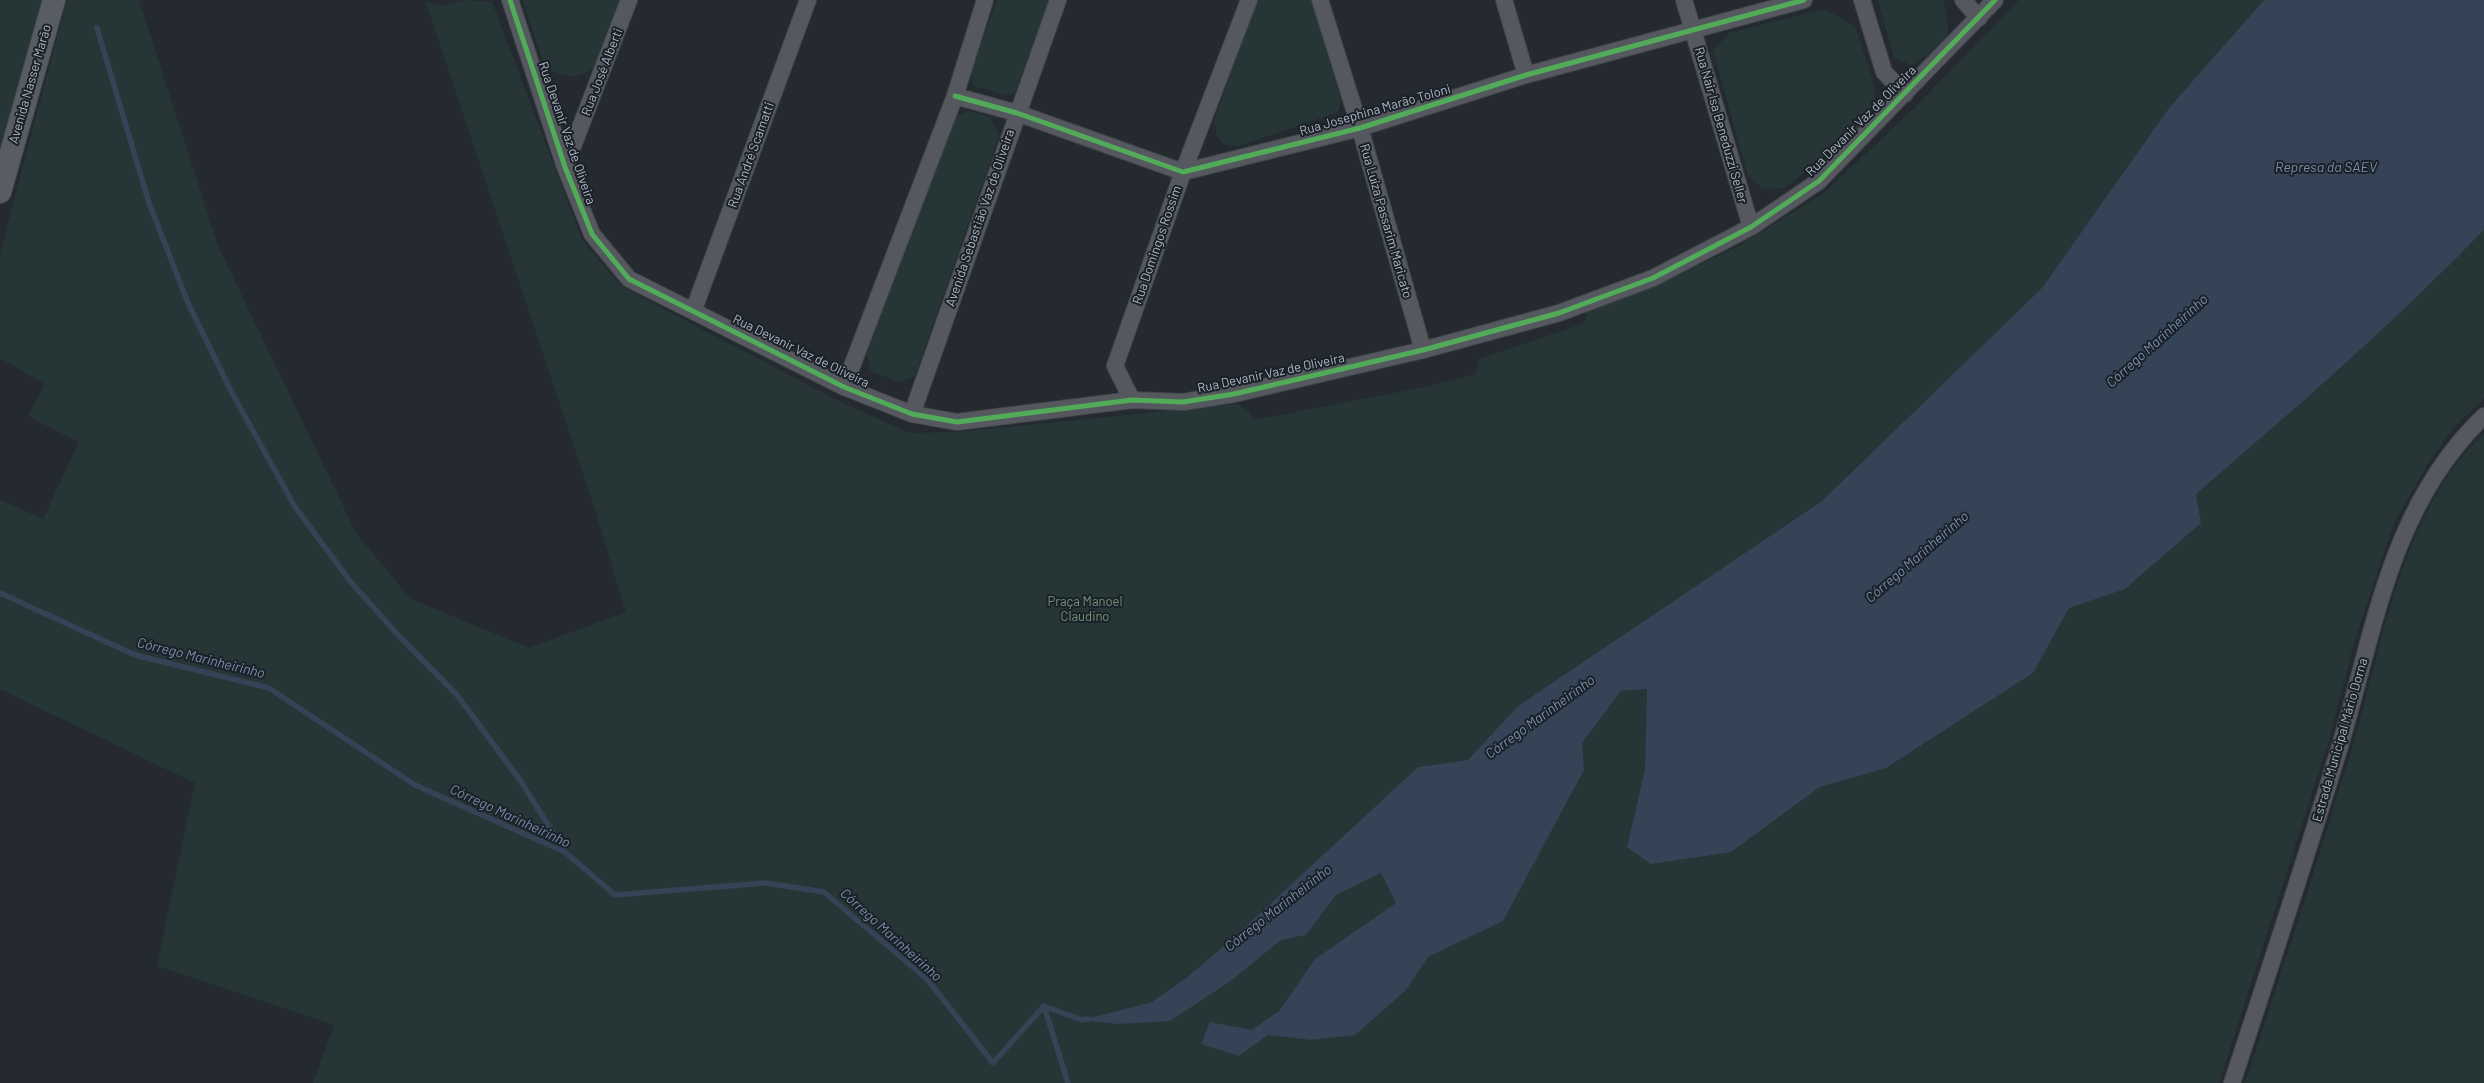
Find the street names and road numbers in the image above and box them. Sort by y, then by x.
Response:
street label: Avenida Nasser Marão [6,23,54,145]
street label: Rua José Alberti [578,26,626,118]
street label: Rua Nair Isa Beneduzzi Seller [1691,45,1751,205]
street label: Rua Devanir Vaz de Oliveira [535,60,599,206]
street label: Rua Devanir Vaz de Oliveira [1802,62,1920,180]
street label: Rua Josephina Marão Toloni [1298,81,1452,139]
street label: Rua André Scamatti [725,100,777,210]
street label: Avenida Sebastião Vaz de Oliveira [942,127,1018,309]
street label: Rua Luíza Passarim Maricato [1356,142,1416,300]
street label: Rua Domingos Rossim [1129,184,1185,306]
street label: Rua Devanir Vaz de Oliveira [730,311,872,391]
street label: Rua Devanir Vaz de Oliveira [1196,350,1346,396]
street label: Estrada Municipal Mário Dorna [2309,656,2371,824]

